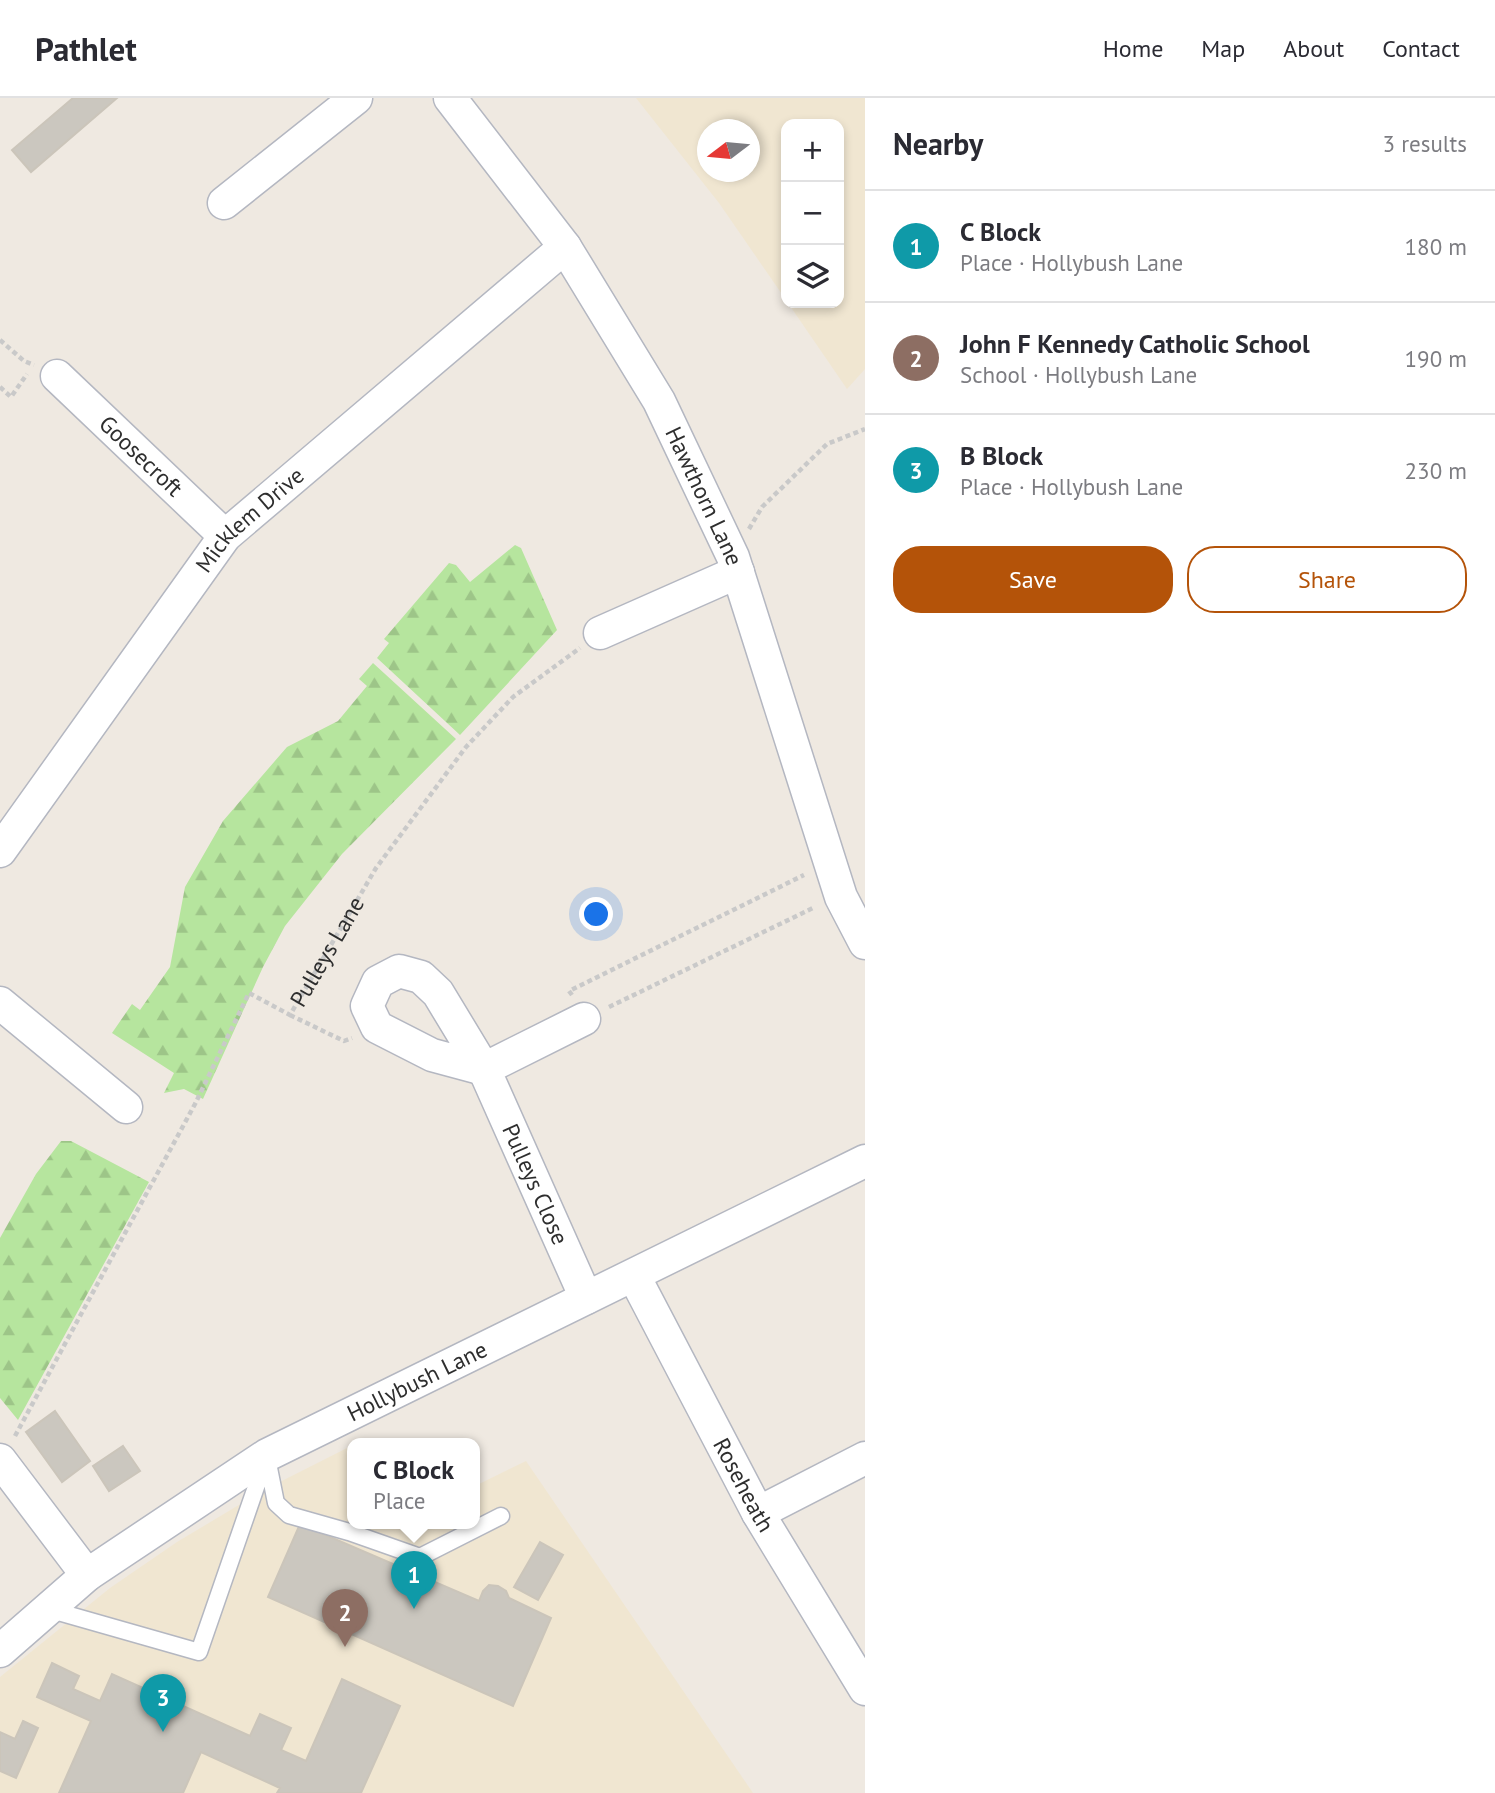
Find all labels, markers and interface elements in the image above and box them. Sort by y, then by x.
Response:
text: Pathlet [35,27,137,70]
text: Home [1103,33,1163,64]
text: Map [1201,33,1245,64]
text: About [1283,33,1344,64]
text: Contact [1382,33,1460,64]
north arrow [697,119,760,182]
map controls [781,119,844,308]
button: + [781,119,844,182]
text: Nearby [893,124,983,163]
text: 3 results [1383,129,1467,158]
button: − [781,182,844,245]
text: C Block [960,215,1041,248]
text: 1 [909,232,923,261]
text: 180 m [1405,232,1467,261]
button: layers [781,245,844,308]
text: Place · Hollybush Lane [960,248,1183,277]
text: John F Kennedy Catholic School [960,327,1310,360]
text: 2 [909,344,923,373]
text: 190 m [1405,344,1467,373]
text: School · Hollybush Lane [960,360,1197,389]
street label: Goosecroft [93,409,189,502]
street label: Hawthorn Lane [659,422,750,569]
text: B Block [960,439,1043,472]
text: 3 [909,456,923,485]
text: 230 m [1405,456,1467,485]
street label: Micklem Drive [189,460,310,578]
text: Place · Hollybush Lane [960,472,1183,501]
button: Save [893,546,1173,613]
button: Share [1187,546,1467,613]
street label: Pulleys Lane [283,891,370,1012]
your location [579,897,613,931]
street label: Pulleys Close [496,1119,575,1249]
street label: Hollybush Lane [342,1334,492,1427]
street label: Roseheath [707,1433,781,1537]
popup [347,1438,480,1529]
text: C Block [373,1453,454,1486]
text: Place [373,1486,425,1515]
pin: 1 [391,1551,437,1609]
pin: 2 [322,1589,368,1647]
pin: 3 [140,1674,186,1732]

